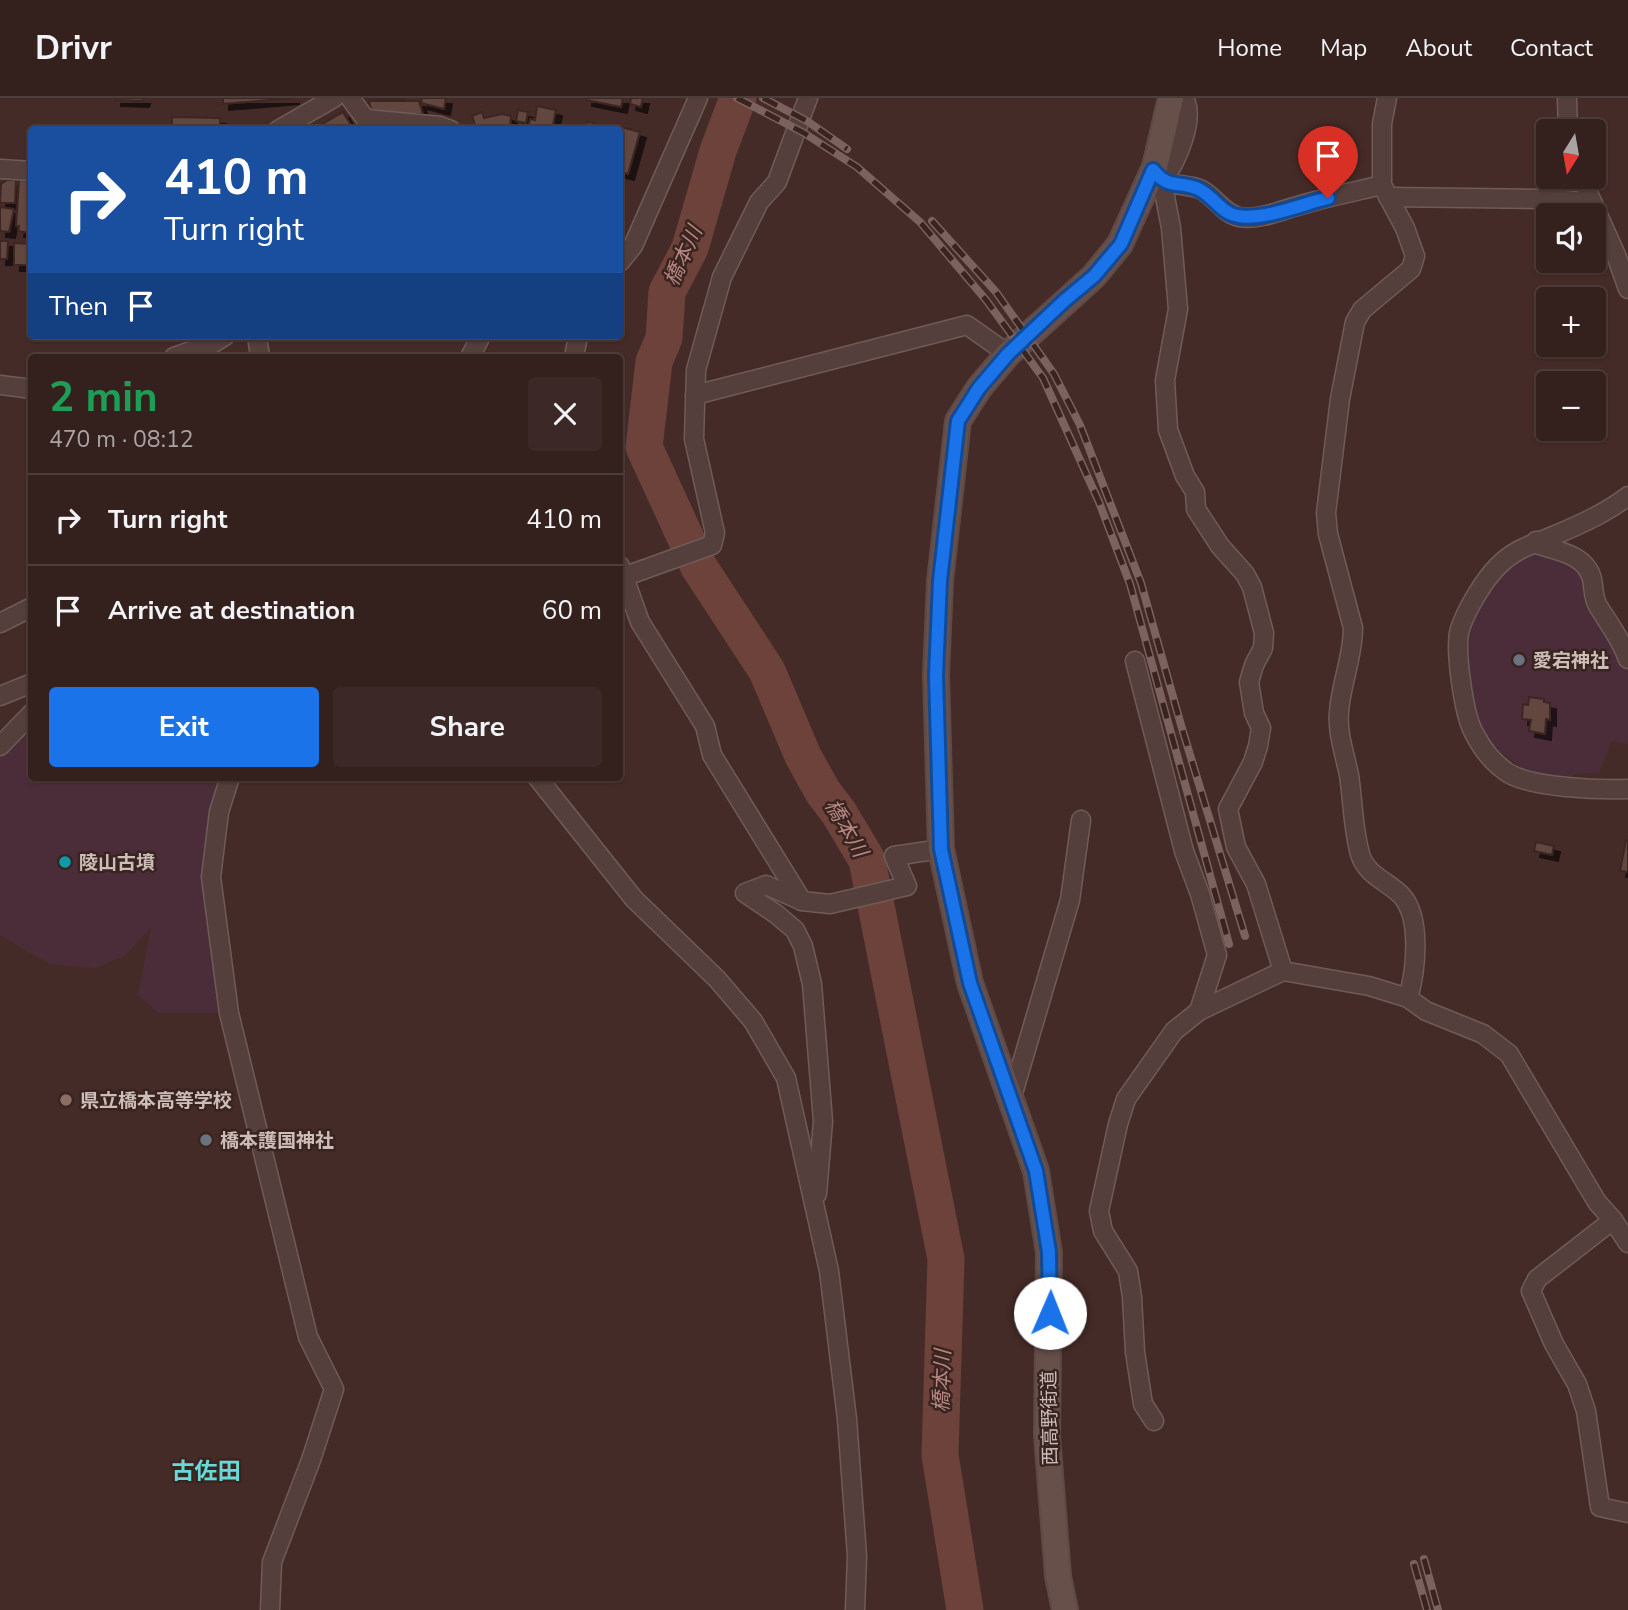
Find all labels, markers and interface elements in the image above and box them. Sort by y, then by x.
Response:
text: Drivr [35,26,112,71]
text: Home [1217,32,1282,64]
text: Map [1320,32,1367,64]
text: About [1405,32,1472,64]
text: Contact [1510,32,1593,64]
north arrow [1536,119,1606,189]
map controls [1536,119,1606,441]
pin [1298,126,1358,198]
icon: arrive [1309,137,1347,175]
text: 410 m [164,144,308,211]
icon: right [49,154,140,245]
button: sound [1536,203,1606,273]
text: Turn right [164,208,304,251]
water label: 橋本川 [657,220,709,290]
icon: arrive [122,287,160,325]
button: + [1536,287,1606,357]
text: Then [49,289,108,324]
text: 2 min [49,369,158,426]
button: − [1536,371,1606,441]
button: close [528,377,602,451]
text: 470 m · 08:12 [49,424,194,455]
icon: right [49,501,87,539]
text: Turn right [108,502,227,537]
text: 410 m [526,502,602,537]
icon: arrive [49,592,87,630]
text: Arrive at destination [108,593,355,628]
text: 60 m [542,593,602,628]
place label: 愛宕神社 [1533,648,1609,674]
marker: 愛宕神社 [1511,652,1527,668]
button: Exit [49,687,319,767]
button: Share [333,687,602,767]
water label: 橋本川 [818,794,875,864]
place label: 陵山古墳 [79,850,155,876]
marker: 陵山古墳 [57,854,73,870]
place label: 県立橋本高等学校 [80,1088,232,1114]
marker: 県立橋本高等学校 [58,1092,74,1108]
place label: 橋本護国神社 [220,1128,334,1154]
marker: 橋本護国神社 [198,1132,214,1148]
position arrow [1013,1276,1087,1350]
water label: 橋本川 [927,1347,957,1413]
street label: 西高野街道 [1036,1370,1064,1466]
district label: 古佐田 [172,1456,241,1487]

